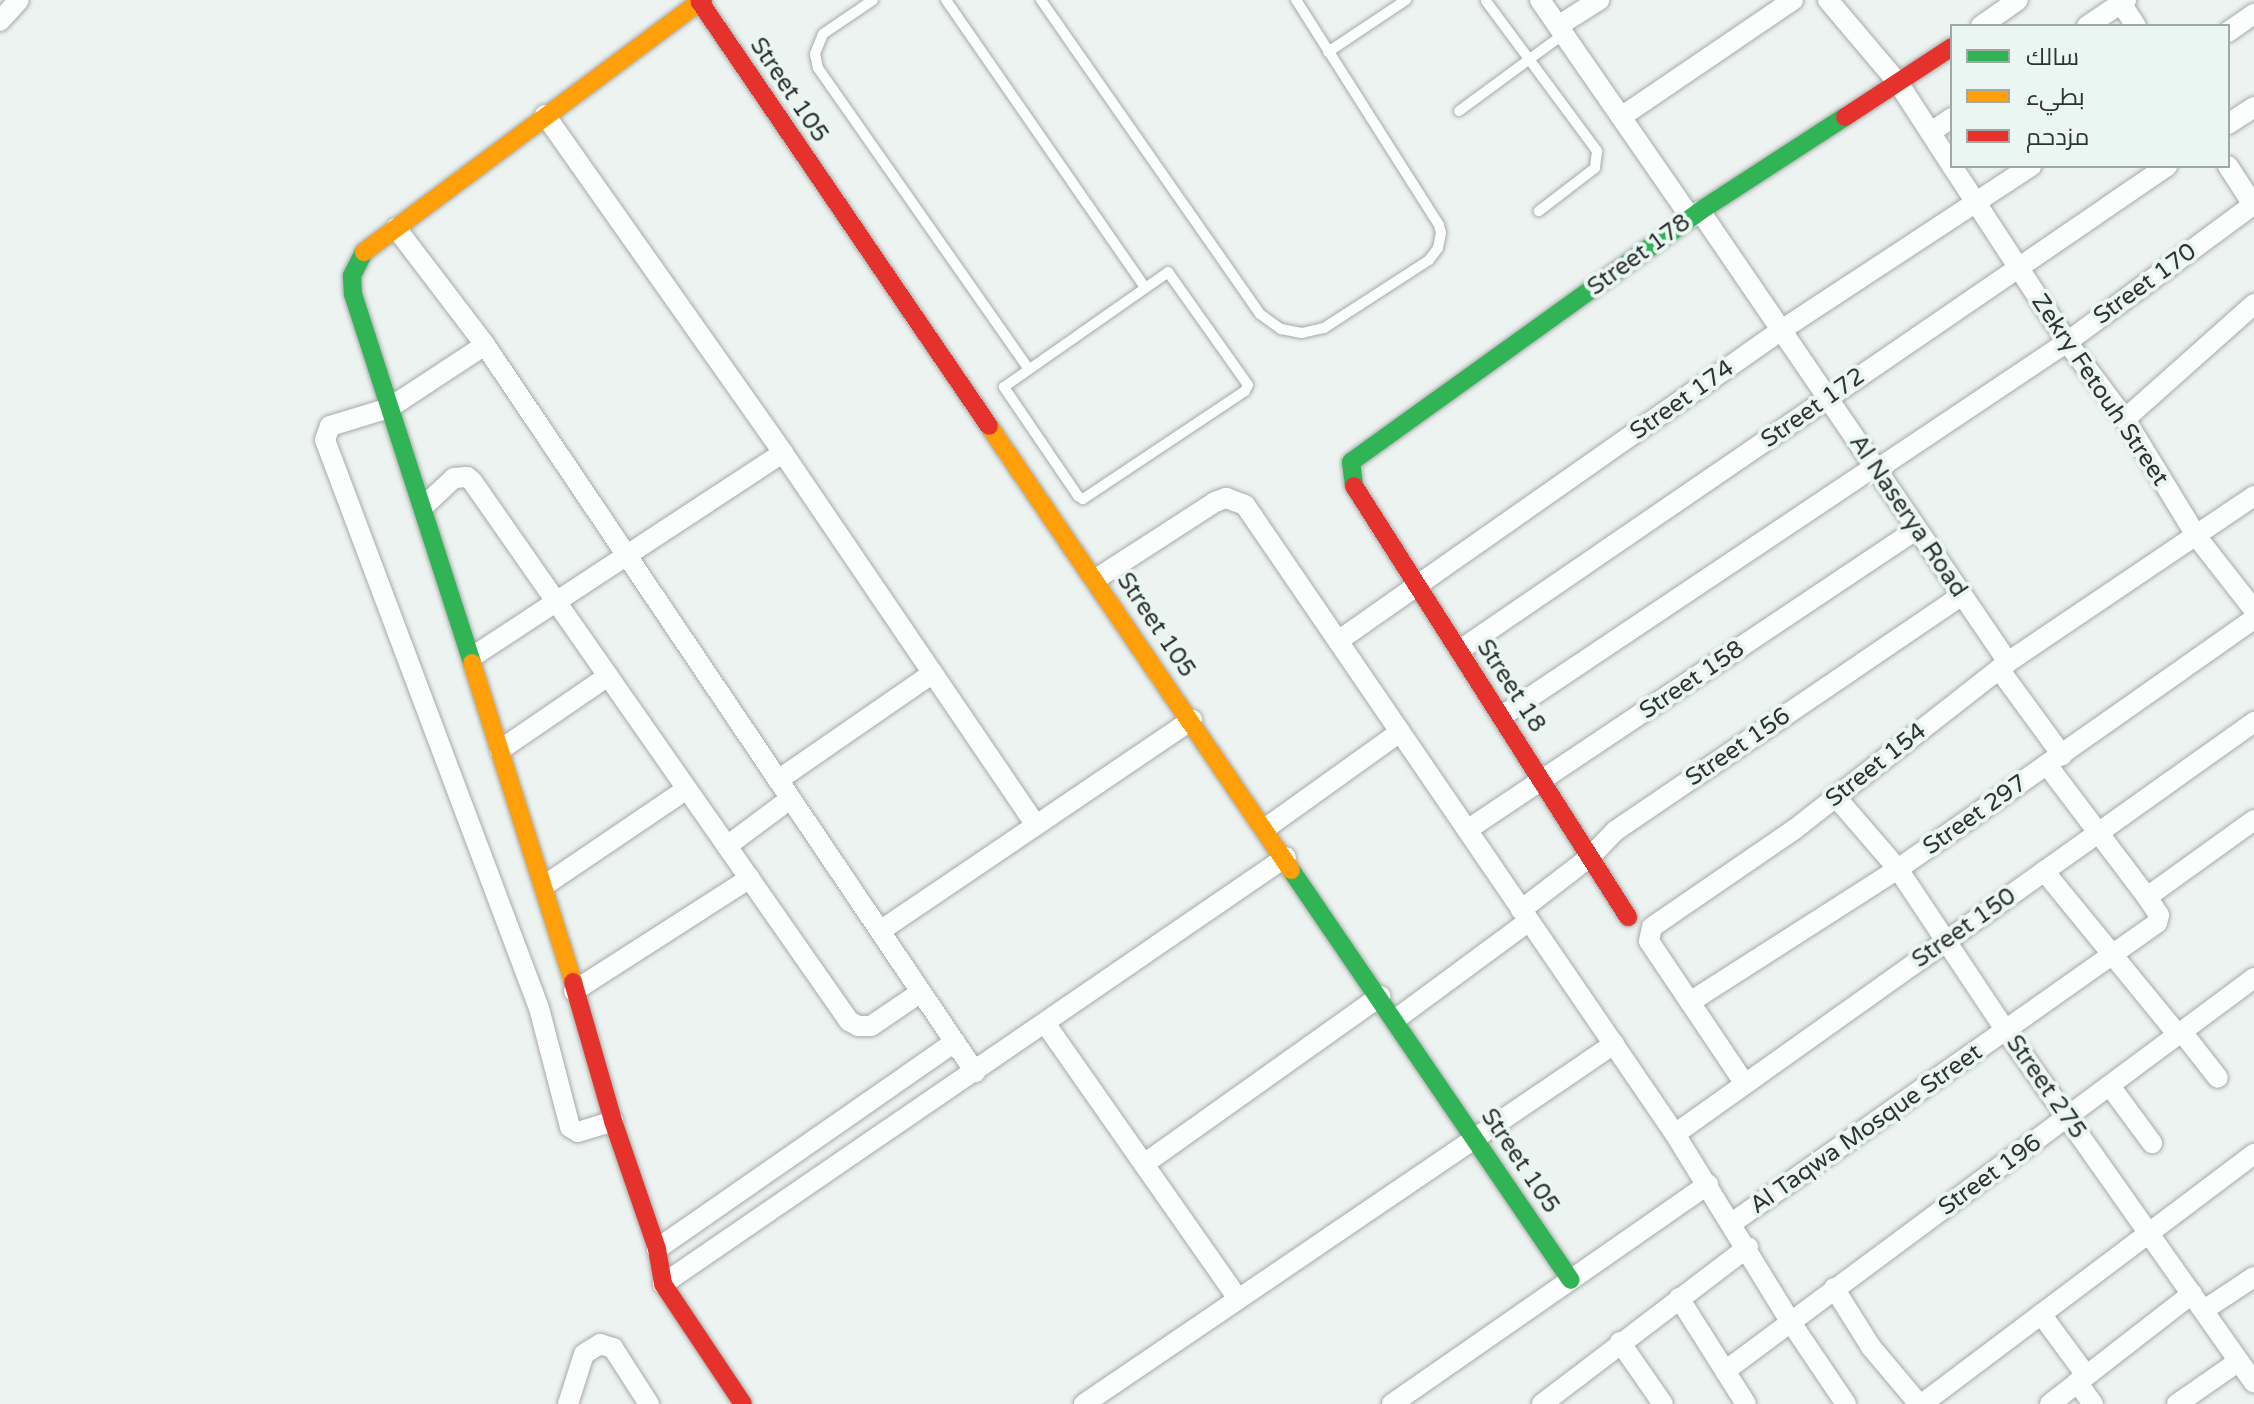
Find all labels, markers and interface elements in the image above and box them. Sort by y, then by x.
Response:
legend [1950,24,2230,168]
street label: Street 105 [743,32,835,148]
text: سالك [2026,43,2079,72]
text: بطيء [2026,83,2085,112]
text: مزدحم [2026,123,2089,152]
street label: Street 178 [1582,208,1696,302]
street label: Street 170 [2088,237,2202,331]
street label: Zekry Fetouh Street [2025,289,2175,491]
street label: Street 174 [1625,354,1739,446]
street label: Street 172 [1756,362,1870,454]
street label: Al Naserya Road [1843,429,1973,603]
street label: Street 105 [1110,567,1202,683]
street label: Street 18 [1470,634,1552,738]
street label: Street 158 [1634,634,1750,726]
street label: Street 156 [1680,701,1796,793]
street label: Street 154 [1820,717,1932,813]
street label: Street 297 [1918,769,2032,861]
street label: Street 150 [1907,882,2021,974]
street label: Street 275 [2000,1030,2092,1144]
street label: Al Taqwa Mosque Street [1744,1038,1988,1220]
street label: Street 105 [1474,1103,1566,1219]
street label: Street 196 [1933,1128,2047,1222]

